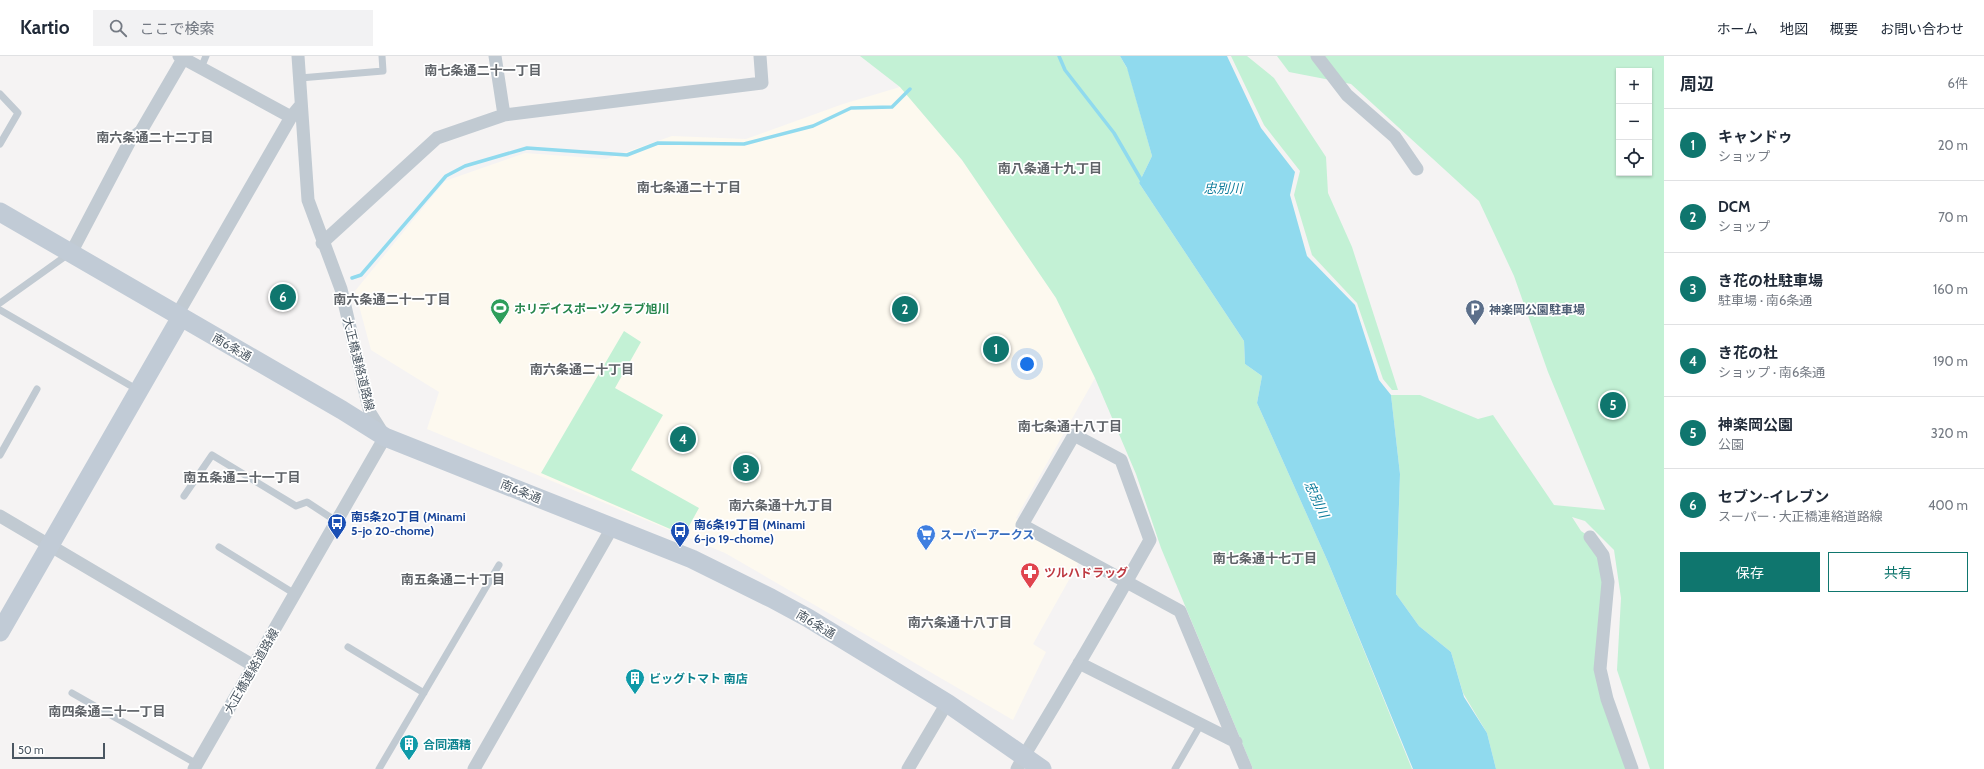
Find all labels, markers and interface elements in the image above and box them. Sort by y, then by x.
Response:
search box [93,10,373,46]
text: Kartio [20,16,69,39]
icon: search [107,17,129,39]
text: ここで検索 [139,20,215,38]
text: ホーム [1716,20,1758,38]
text: 地図 [1780,20,1808,38]
text: 概要 [1830,20,1858,38]
text: お問い合わせ [1880,20,1964,38]
district label: 南七条通二十一丁目 [424,62,542,78]
map controls [1616,68,1652,176]
button: + [1616,68,1652,104]
text: 周辺 [1680,74,1714,94]
text: 6件 [1948,75,1968,91]
button: − [1616,104,1652,140]
text: キャンドゥ [1718,128,1793,146]
district label: 南六条通二十二丁目 [96,129,214,145]
text: 1 [1691,137,1695,153]
text: 20 m [1938,137,1968,153]
button: locate [1616,140,1652,176]
text: ショップ [1718,148,1770,164]
district label: 南八条通十九丁目 [998,160,1102,176]
district label: 南七条通二十丁目 [637,179,741,195]
water label: 忠別川 [1203,180,1244,196]
text: DCM [1718,198,1750,216]
text: 2 [1690,209,1696,225]
text: 70 m [1938,209,1968,225]
text: ショップ [1718,218,1770,234]
text: き花の杜駐車場 [1718,272,1823,290]
text: 3 [1689,281,1697,297]
text: 160 m [1933,281,1968,297]
pin: 6 [270,282,296,312]
district label: 南六条通二十一丁目 [333,291,451,307]
text: 駐車場 · 南6条通 [1718,292,1812,308]
pin: 2 [892,294,918,324]
sports icon: ホリデイスポーツクラブ旭川 [489,297,511,325]
parking icon: 神楽岡公園駐車場 [1464,298,1486,326]
place label: ホリデイスポーツクラブ旭川 [514,301,669,316]
place label: 神楽岡公園駐車場 [1489,302,1585,317]
street label: 大正橋連絡道路線 [340,316,378,412]
street label: 南6条通 [210,330,254,364]
pin: 1 [983,334,1009,364]
text: き花の杜 [1718,344,1778,362]
text: 4 [1689,353,1697,369]
text: 190 m [1933,353,1968,369]
your location [1017,354,1037,374]
district label: 南六条通二十丁目 [530,361,634,377]
text: ショップ · 南6条通 [1718,364,1825,380]
pin: 5 [1600,390,1626,420]
text: 神楽岡公園 [1718,416,1793,434]
district label: 南七条通十八丁目 [1018,418,1122,434]
pin: 4 [670,424,696,454]
text: 5 [1690,425,1696,441]
text: 320 m [1931,425,1968,441]
text: 公園 [1718,436,1744,452]
pin: 3 [733,453,759,483]
district label: 南五条通二十一丁目 [183,469,301,485]
street label: 南6条通 [498,476,544,506]
water label: 忠別川 [1302,478,1333,522]
text: セブン-イレブン [1718,488,1829,506]
district label: 南六条通十九丁目 [729,497,833,513]
text: 6 [1689,497,1697,513]
text: 400 m [1928,497,1968,513]
text: スーパー · 大正橋連絡道路線 [1718,508,1883,524]
place label: 南5条20丁目 (Minami 5-jo 20-chome) [351,509,466,538]
bus stop icon: 南5条20丁目 (Minami 5-jo 20-chome) [326,512,348,540]
place label: 南6条19丁目 (Minami 6-jo 19-chome) [694,517,805,546]
bus stop icon: 南6条19丁目 (Minami 6-jo 19-chome) [669,520,691,548]
supermarket icon: スーパーアークス [915,523,937,551]
place label: スーパーアークス [940,527,1034,542]
district label: 南七条通十七丁目 [1213,550,1317,566]
button: 保存 [1680,552,1820,592]
button: 共有 [1828,552,1968,592]
pharmacy icon: ツルハドラッグ [1019,561,1041,589]
place label: ツルハドラッグ [1044,565,1128,580]
district label: 南五条通二十丁目 [401,571,505,587]
street label: 南6条通 [794,607,838,641]
district label: 南六条通十八丁目 [908,614,1012,630]
street label: 大正橋連絡道路線 [221,626,281,716]
building icon: ビッグトマト 南店 [624,667,646,695]
place label: ビッグトマト 南店 [649,671,748,686]
district label: 南四条通二十一丁目 [48,703,166,719]
building icon: 合同酒精 [398,733,420,761]
place label: 合同酒精 [423,737,471,752]
scale bar [12,741,105,760]
text: 50 m [18,743,44,757]

